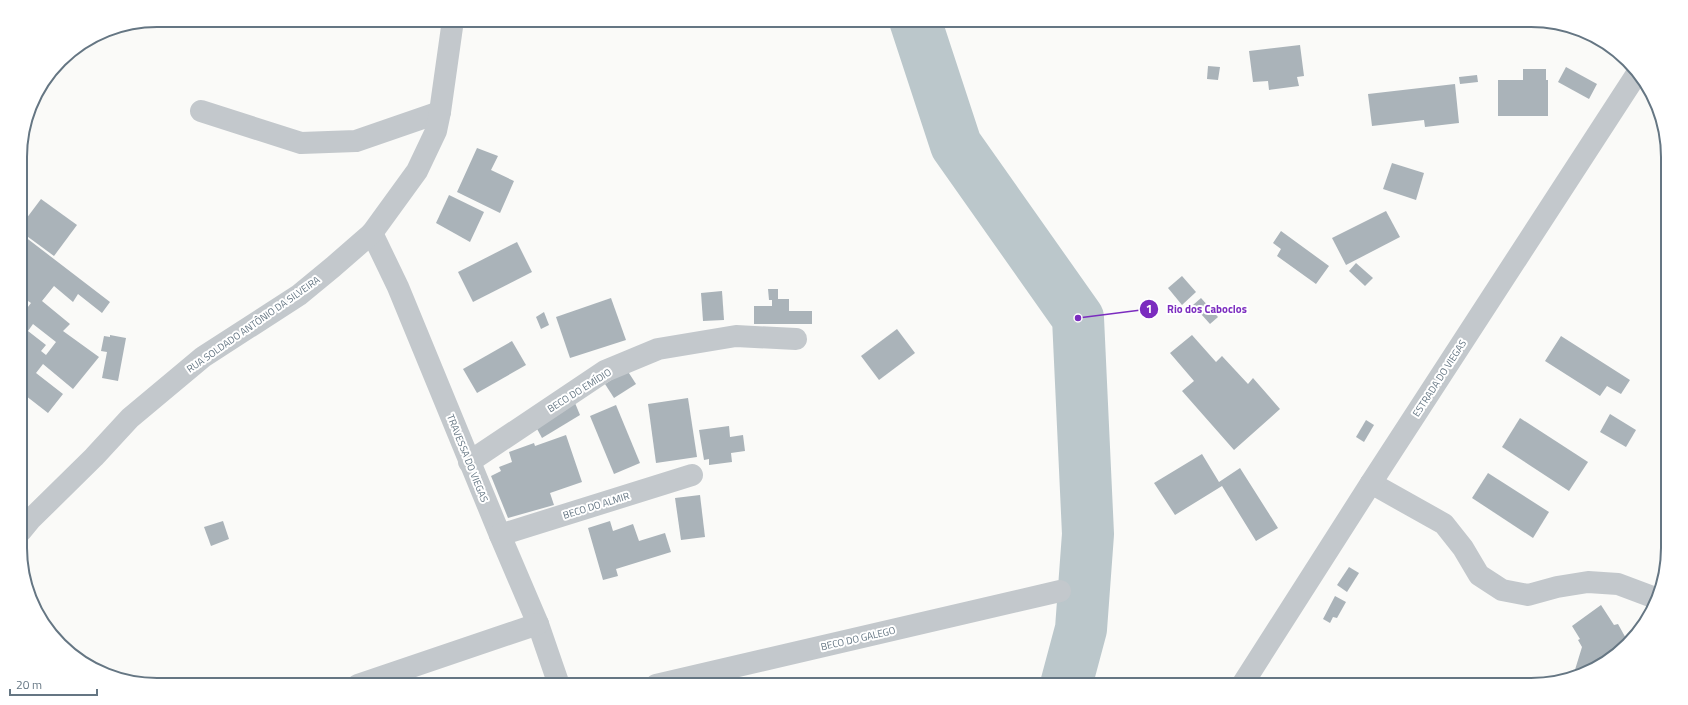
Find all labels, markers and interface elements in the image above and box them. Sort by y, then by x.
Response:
street label: RUA SOLDADO ANTÔNIO DA SILVEIRA [184,272,323,376]
callout: Rio dos Caboclos [1139,297,1255,320]
text: 1 [1146,299,1152,318]
text: Rio dos Caboclos [1167,301,1247,317]
street label: ESTRADA DO VIEGAS [1409,337,1470,420]
street label: BECO DO EMÍDIO [544,365,614,416]
street label: TRAVESSA DO VIEGAS [443,412,492,504]
street label: BECO DO ALMIR [561,488,631,523]
street label: BECO DO GALEGO [819,623,897,654]
scale bar [10,671,97,697]
text: 20 m [16,675,42,694]

